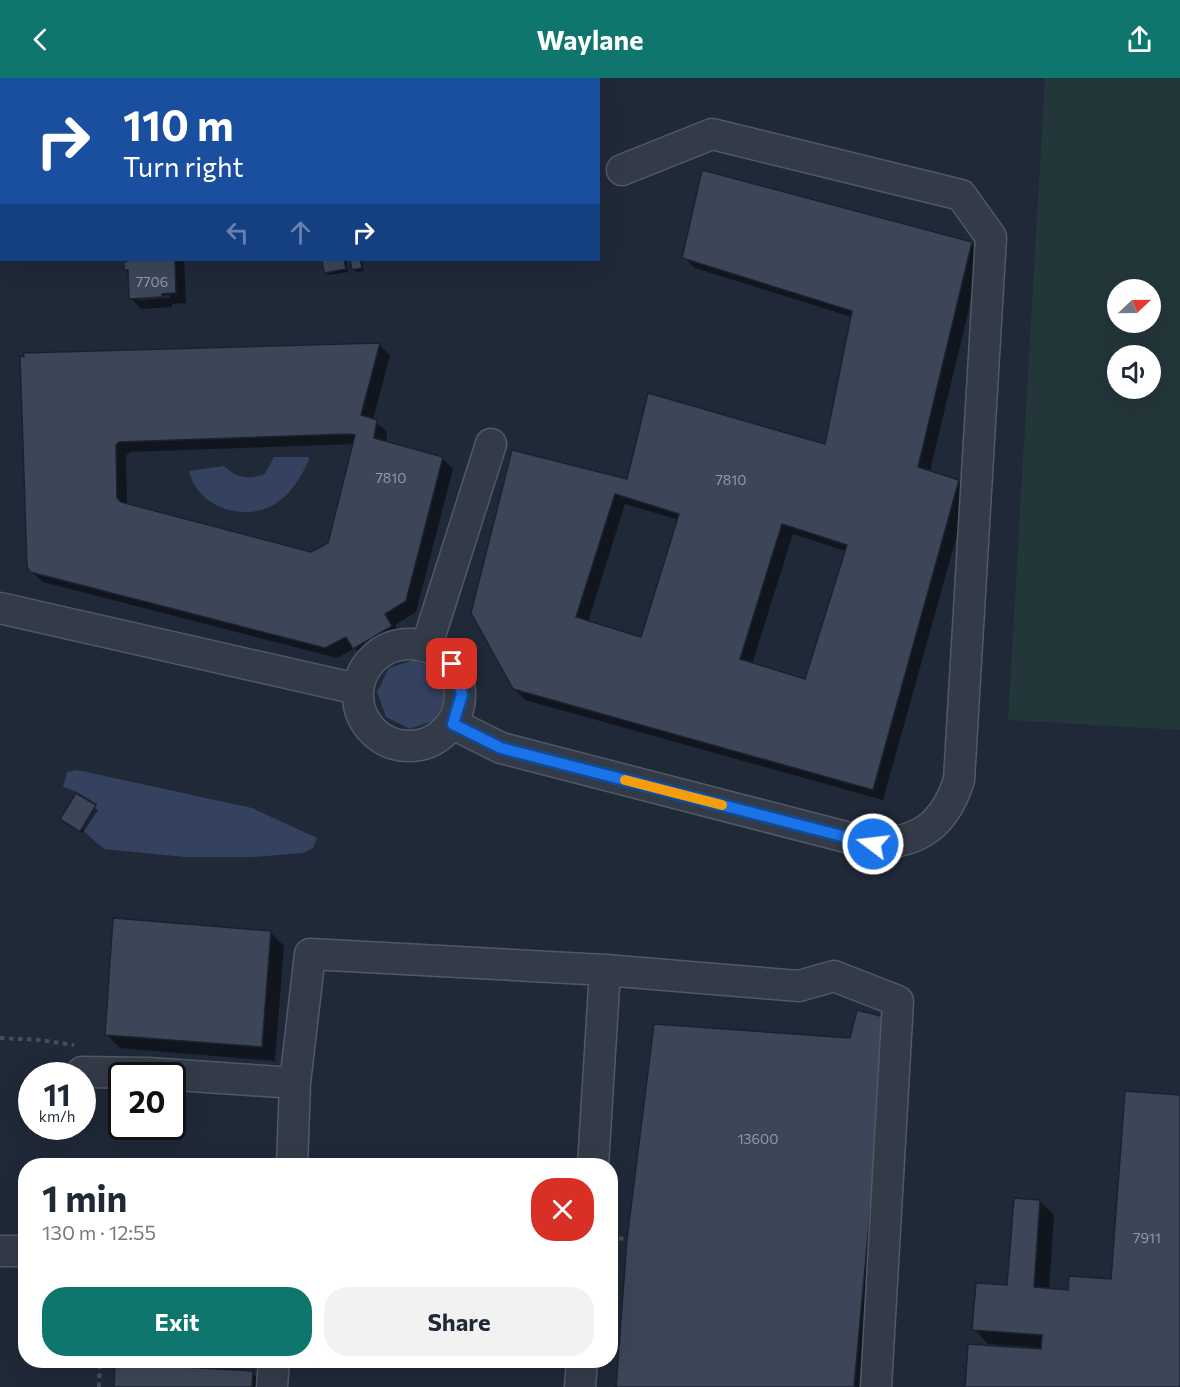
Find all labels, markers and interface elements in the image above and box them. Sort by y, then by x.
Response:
icon: back [24,23,57,56]
text: Waylane [537,23,643,56]
icon: share [1123,23,1156,56]
text: 110 m [123,98,234,150]
icon: right [24,102,102,180]
text: Turn right [123,150,243,183]
icon: left [221,216,254,249]
icon: ahead [284,216,317,249]
icon: right [347,216,380,249]
house number: 7706 [136,273,168,290]
north arrow [1107,279,1161,333]
map controls [1107,279,1161,399]
button: sound [1107,345,1161,399]
house number: 7810 [376,469,406,486]
house number: 7810 [716,471,746,488]
pin [426,638,477,689]
icon: arrive [435,647,468,680]
position arrow [841,812,905,876]
speed limit sign: 20 [108,1062,186,1140]
text: 11 [43,1075,71,1112]
text: km/h [39,1107,75,1125]
house number: 13600 [738,1130,778,1147]
text: 1 min [42,1175,127,1219]
button: close [531,1178,594,1241]
text: 130 m · 12:55 [42,1220,156,1244]
house number: 7911 [1133,1229,1161,1246]
button: Exit [42,1287,312,1356]
button: Share [324,1287,594,1356]

